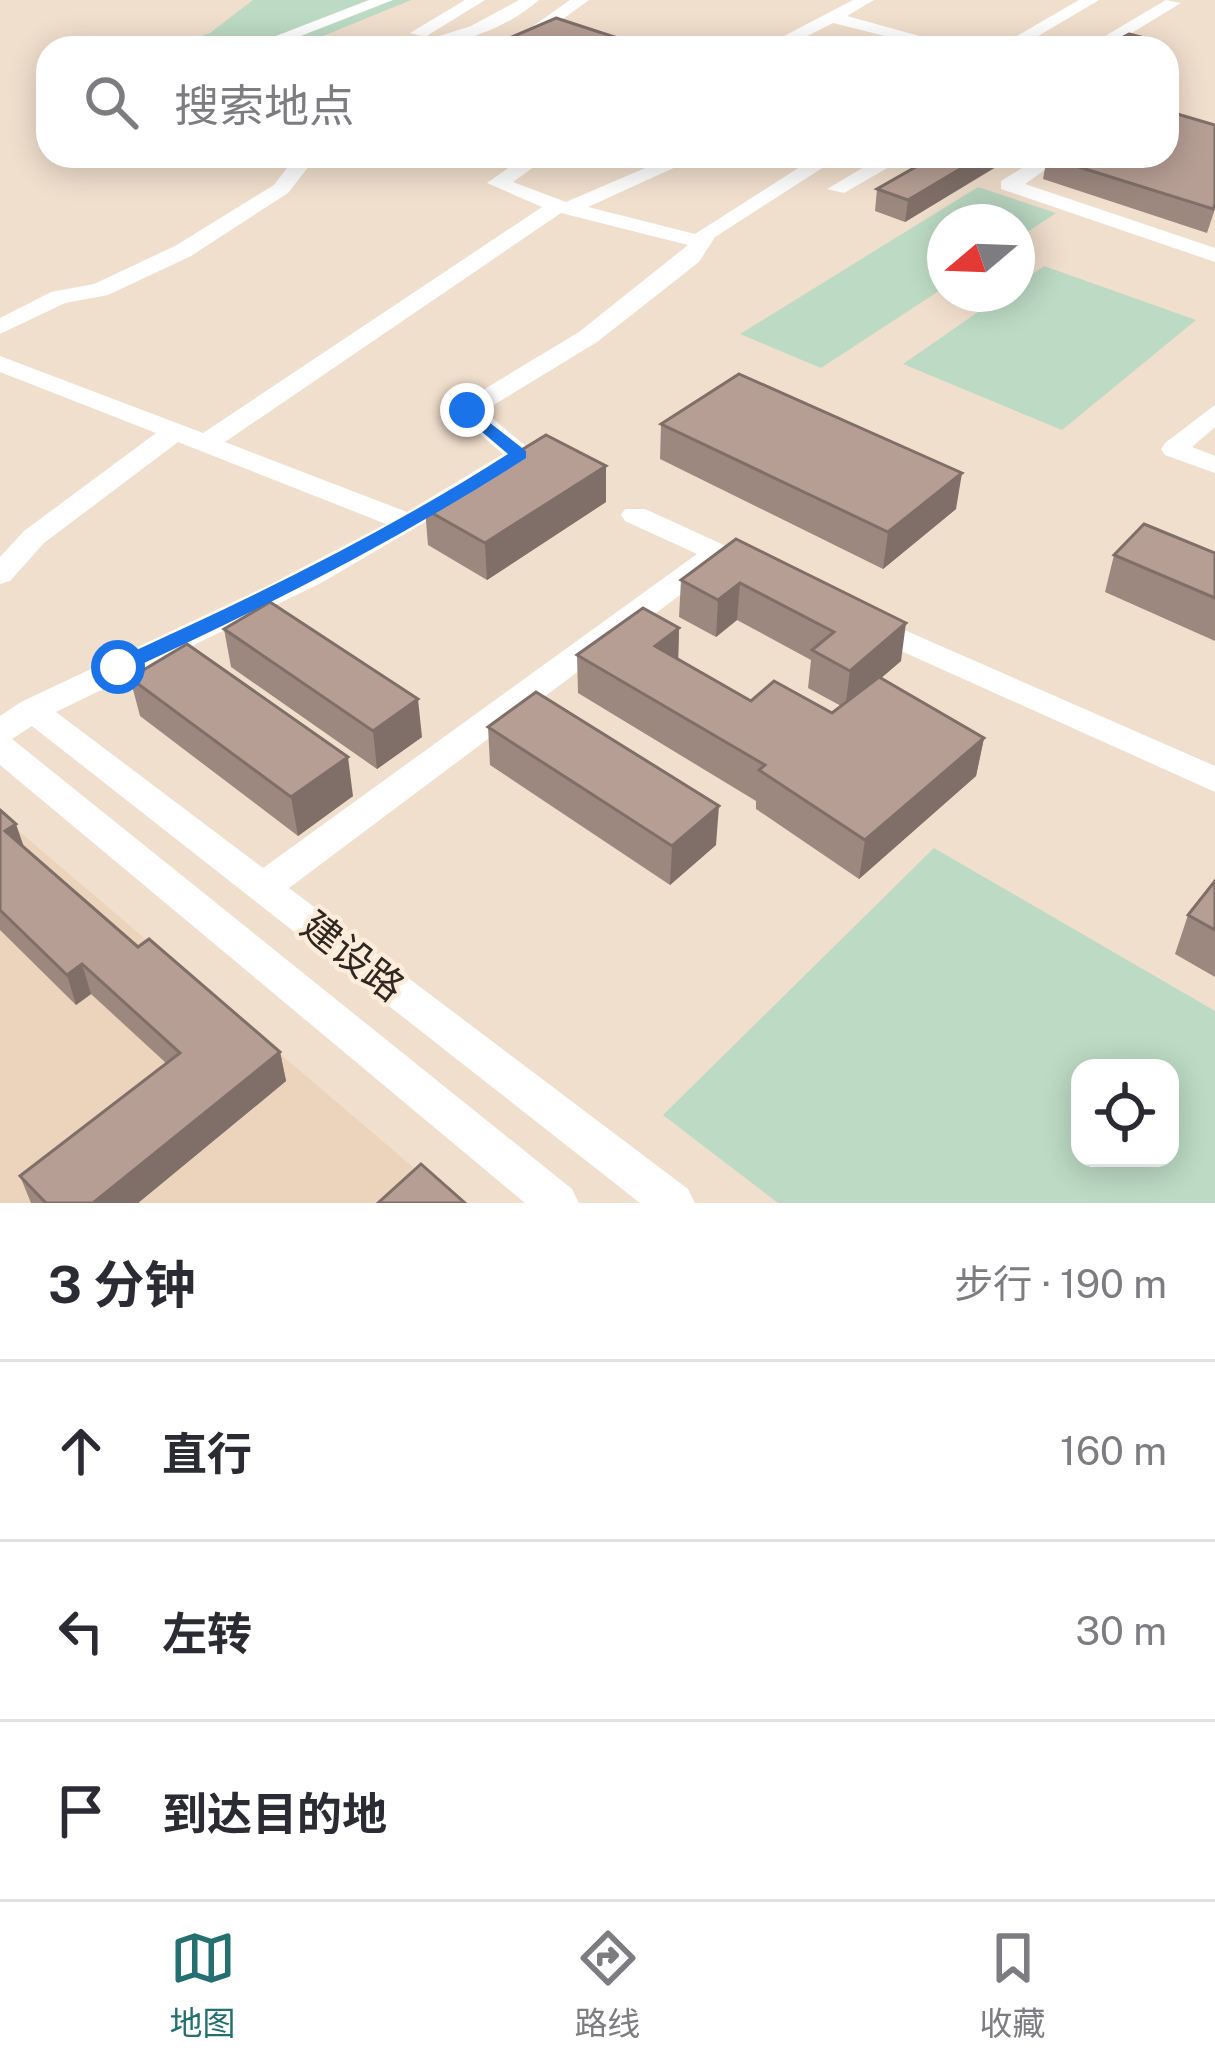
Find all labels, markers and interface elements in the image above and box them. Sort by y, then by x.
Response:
search box [36,36,1179,168]
icon: search [78,69,144,135]
text: 搜索地点 [174,79,354,132]
north arrow [927,204,1035,312]
route end [440,383,494,437]
route start [91,640,145,694]
street label: 建设路 [293,902,413,1010]
map controls [1071,1059,1179,1167]
button: locate [1071,1059,1179,1167]
text: 3 分钟 [48,1255,195,1314]
text: 步行 · 190 m [954,1261,1167,1307]
icon: ahead [48,1418,114,1484]
text: 直行 [162,1427,252,1480]
text: 160 m [1060,1428,1167,1474]
icon: left [48,1598,114,1664]
text: 左转 [162,1607,252,1660]
text: 30 m [1076,1608,1167,1654]
icon: arrive [48,1778,114,1844]
text: 到达目的地 [162,1787,387,1840]
tab: 地图 [170,1925,236,2045]
tab: 路线 [575,1925,641,2045]
tab: 收藏 [980,1925,1046,2045]

